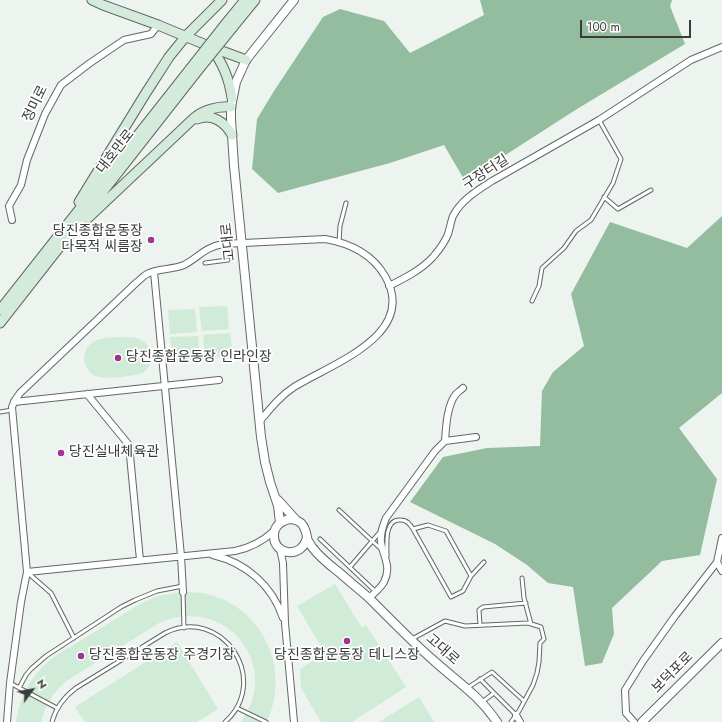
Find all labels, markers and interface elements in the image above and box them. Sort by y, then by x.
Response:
scale bar [582,12,693,38]
text: 100 m [587,18,620,36]
street label: 정미로 [20,83,52,125]
street label: 대호만로 [94,127,138,177]
street label: 구장터길 [460,152,512,194]
street label: 고대로 [219,222,239,262]
place label: 당진종합운동장 다목적 씨름장 [53,224,143,256]
marker: 당진종합운동장 다목적 씨름장 [146,235,156,245]
place label: 당진종합운동장 인라인장 [126,350,272,366]
marker: 당진종합운동장 인라인장 [113,353,123,363]
place label: 당진실내체육관 [69,445,159,461]
marker: 당진실내체육관 [56,448,66,458]
street label: 고대로 [422,631,462,669]
marker: 당진종합운동장 테니스장 [342,636,352,646]
place label: 당진종합운동장 주경기장 [89,648,235,664]
place label: 당진종합운동장 테니스장 [274,648,420,664]
street label: 보덕포로 [649,649,697,697]
marker: 당진종합운동장 주경기장 [76,651,86,661]
north arrow [12,670,52,710]
text: N [33,676,51,692]

